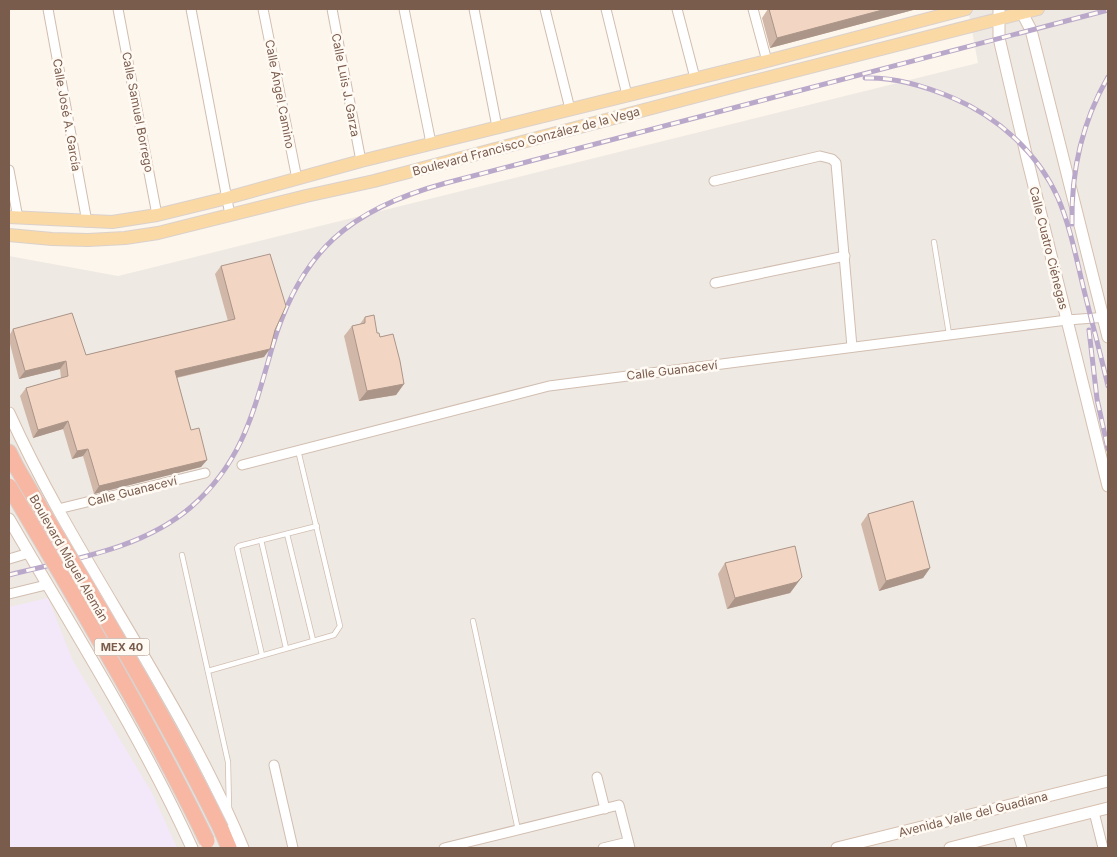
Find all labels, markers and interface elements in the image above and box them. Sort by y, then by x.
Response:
street label: Calle Luis J. Garza [329,32,363,138]
street label: Calle Ángel Camino [262,38,298,150]
street label: Calle Samuel Borrego [119,50,157,174]
street label: Calle José A. García [50,58,84,172]
street label: Boulevard Francisco González de la Vega [411,103,641,179]
street label: Calle Cuatro Ciénegas [1026,185,1072,311]
street label: Calle Guanaceví [626,357,718,383]
street label: Calle Guanaceví [86,473,178,509]
street label: Boulevard Miguel Alemán [26,492,112,624]
road number: MEX 40 [94,638,150,656]
street label: Avenida Valle del Guadiana [897,788,1049,840]

